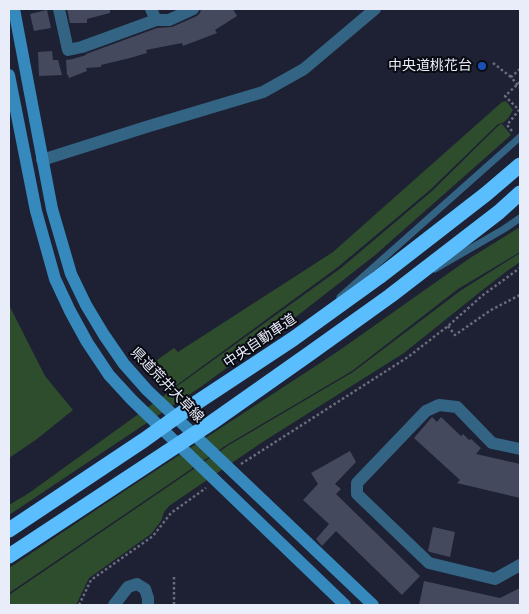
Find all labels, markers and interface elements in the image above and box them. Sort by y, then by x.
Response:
place label: 中央道桃花台 [388,58,472,74]
marker: 中央道桃花台 [476,60,488,72]
street label: 中央自動車道 [220,311,300,371]
street label: 県道荒井大草線 [127,344,207,426]

